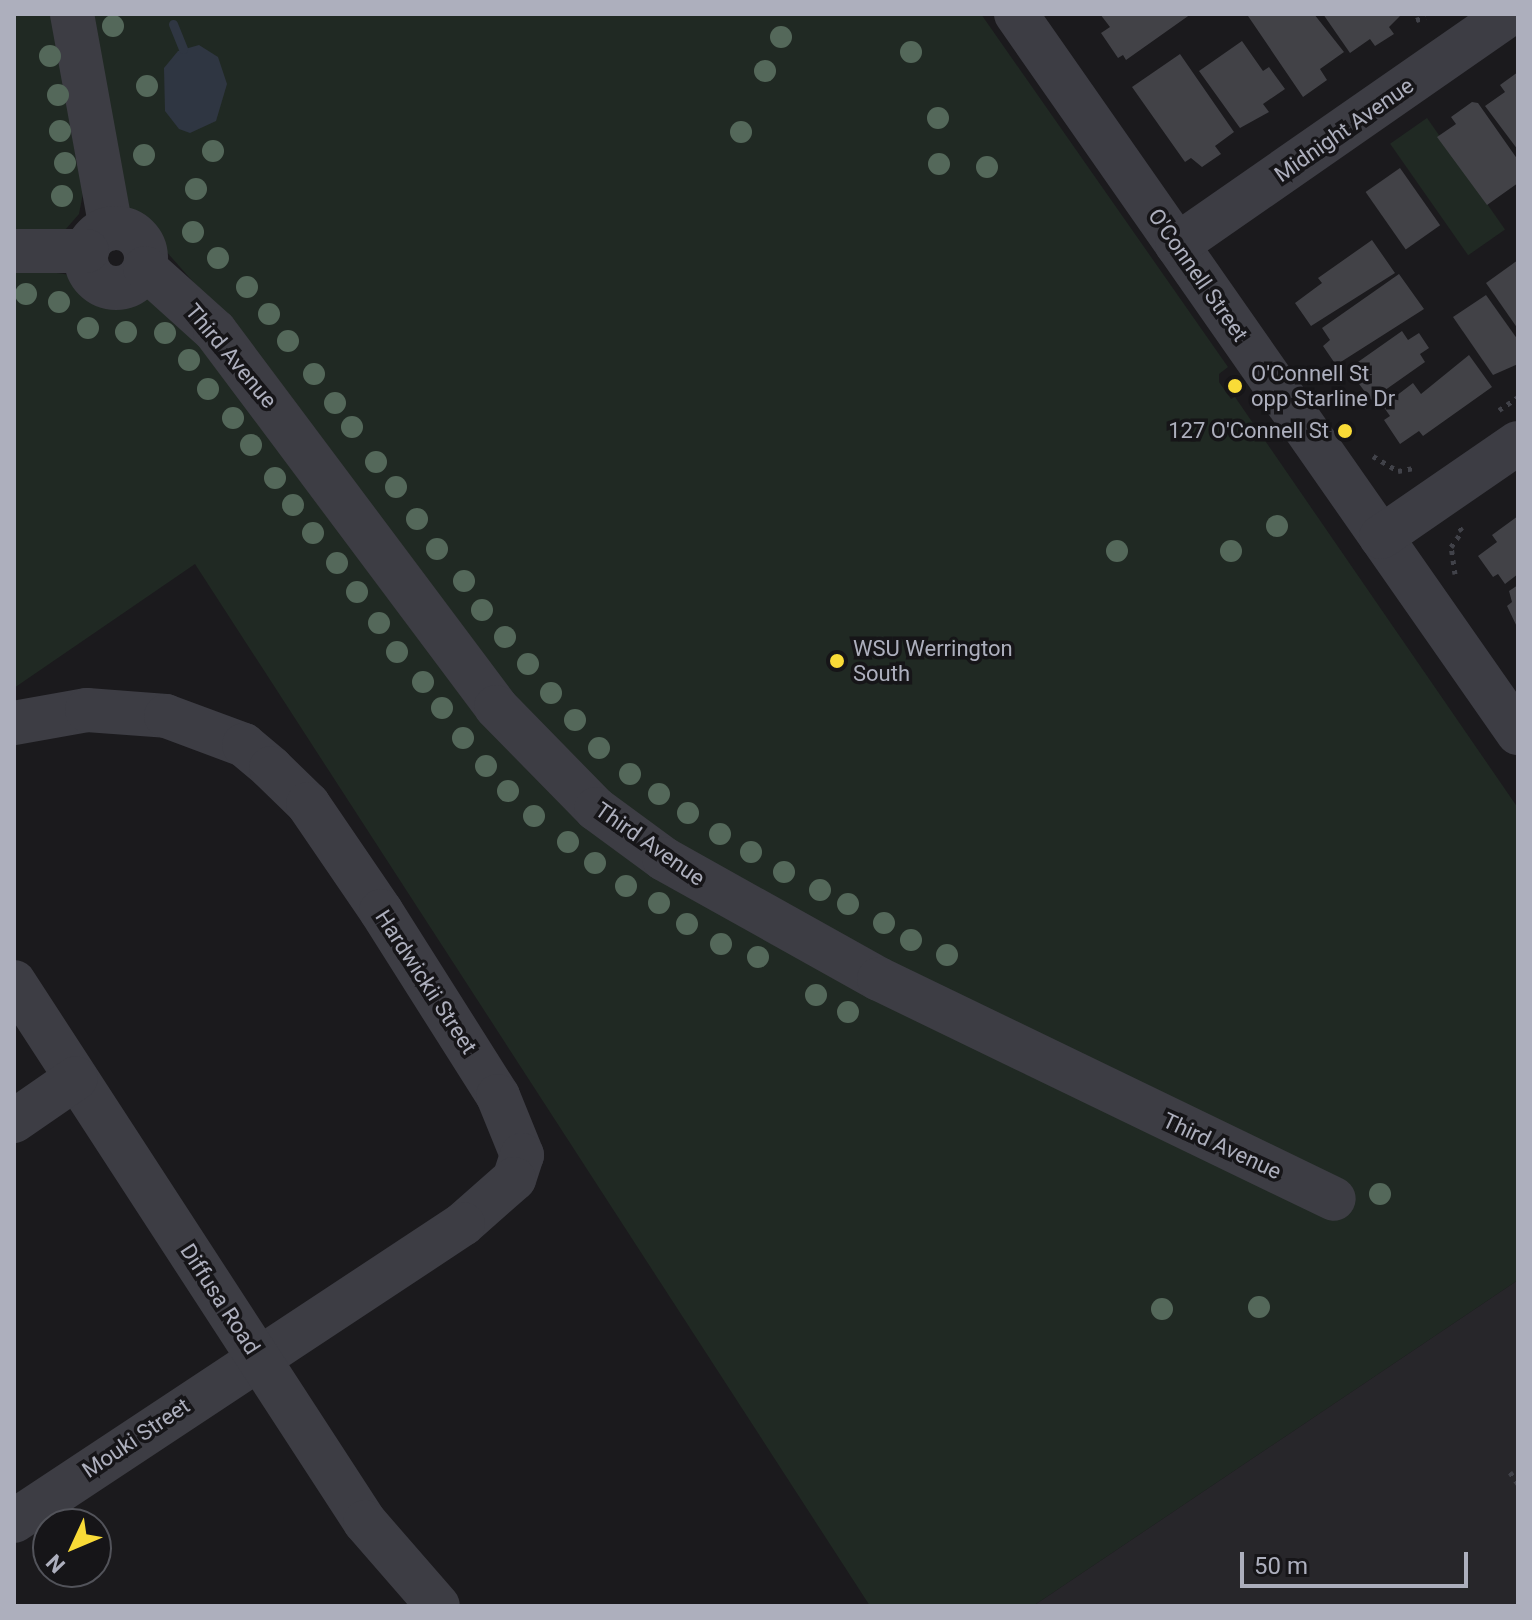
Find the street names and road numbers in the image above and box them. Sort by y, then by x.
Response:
street label: Midnight Avenue [1269,72,1419,188]
street label: O'Connell Street [1142,204,1254,346]
street label: Third Avenue [180,299,282,413]
street label: Third Avenue [590,797,710,891]
street label: Hardwickii Street [370,905,482,1059]
street label: Third Avenue [1159,1107,1285,1185]
street label: Diffusa Road [174,1239,266,1359]
street label: Mouki Street [77,1392,195,1484]

